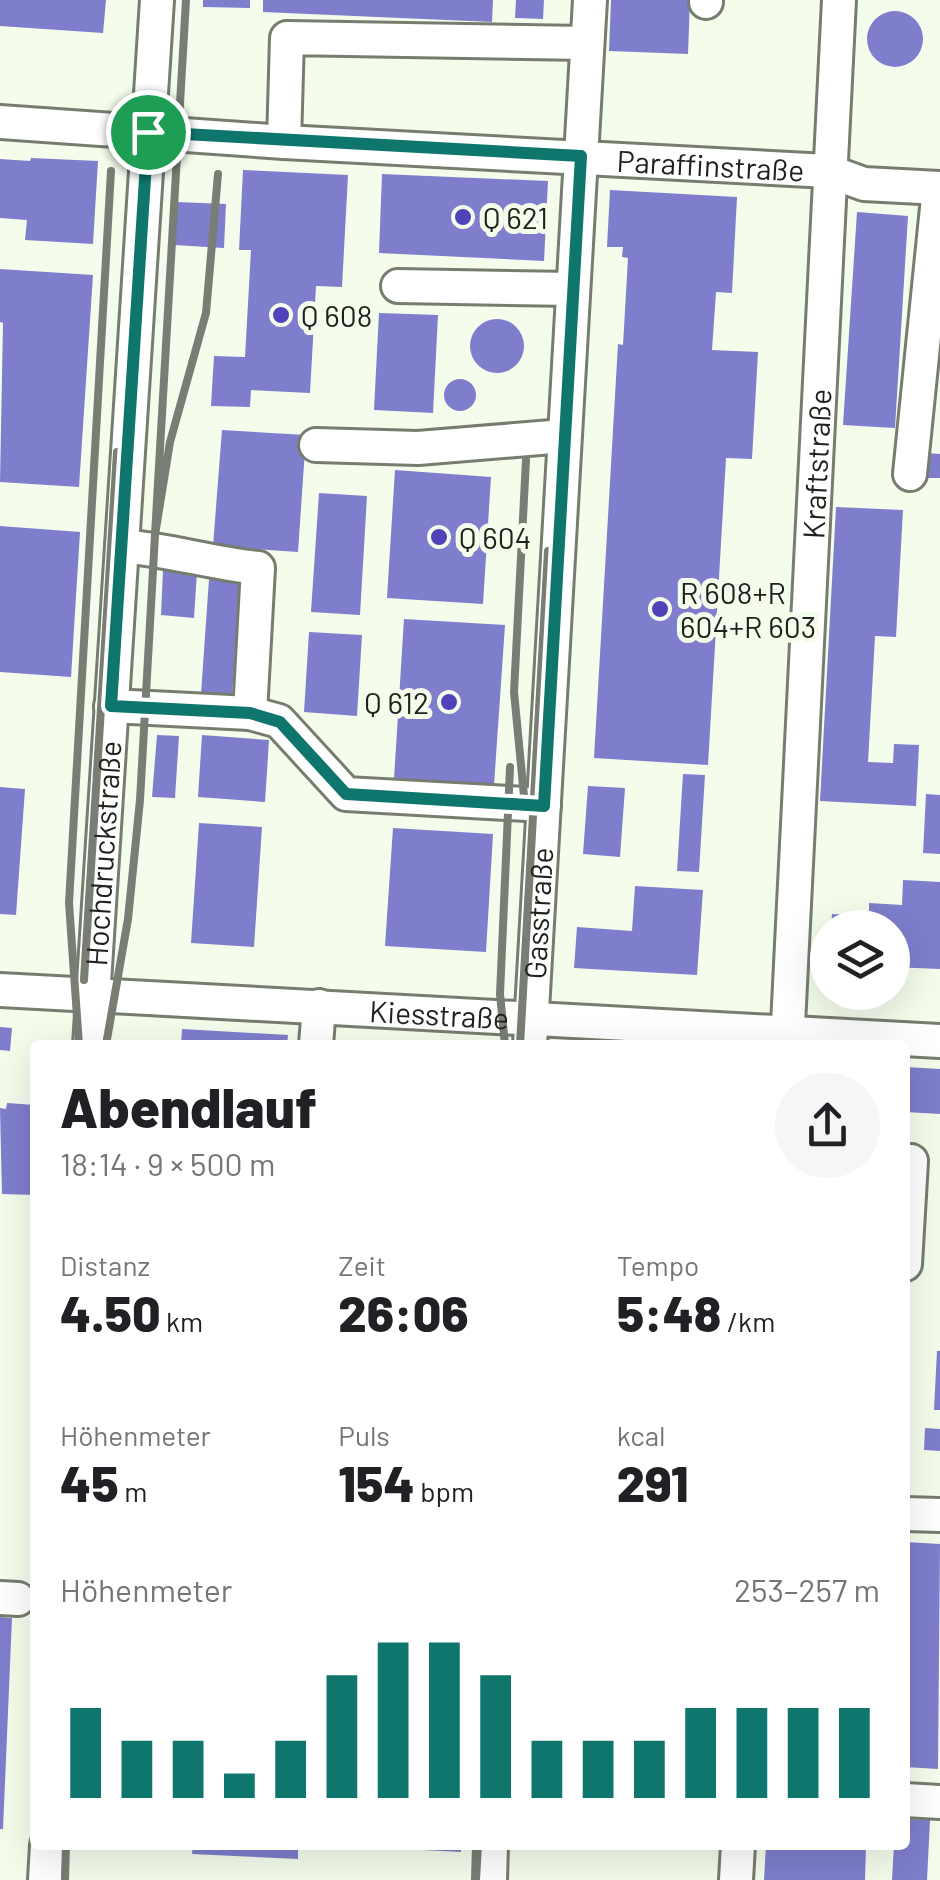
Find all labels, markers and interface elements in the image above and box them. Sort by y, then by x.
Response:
pin [106,90,191,175]
icon: arrive [121,105,176,160]
street label: Paraffinstraße [616,142,805,188]
place label: Q 621 [483,199,548,235]
marker: Q 621 [452,206,474,228]
place label: Q 608 [301,297,372,333]
marker: Q 608 [270,304,292,326]
street label: Kraftstraße [794,388,838,540]
place label: Q 604 [459,519,531,555]
marker: Q 604 [428,526,450,548]
place label: R 608+R 604+R 603 [680,574,816,644]
marker: R 608+R 604+R 603 [649,598,671,620]
place label: Q 612 [364,684,429,720]
marker: Q 612 [438,691,460,713]
street label: Hochdruckstraße [77,740,127,967]
street label: Gasstraße [516,846,559,980]
map controls [810,910,910,1010]
button: layers [810,910,910,1010]
street label: Kiesstraße [368,992,510,1036]
text: Abendlauf [60,1073,317,1139]
button: share [775,1073,880,1178]
text: 18:14 · 9 × 500 m [60,1144,276,1182]
text: Distanz [60,1248,150,1282]
text: Zeit [338,1248,386,1282]
text: Tempo [617,1248,699,1282]
text: 4.50 [60,1282,160,1342]
text: 26:06 [338,1282,468,1342]
text: 5:48 [617,1282,721,1342]
text: km [160,1304,203,1338]
text: /km [721,1304,775,1338]
text: Höhenmeter [60,1418,211,1452]
text: Puls [338,1418,390,1452]
text: kcal [617,1418,665,1452]
text: 45 [60,1452,119,1512]
text: 154 [338,1452,415,1512]
text: 291 [617,1452,689,1512]
text: m [119,1474,147,1508]
text: bpm [415,1474,474,1508]
text: Höhenmeter [60,1570,232,1608]
text: 253–257 m [734,1570,880,1608]

